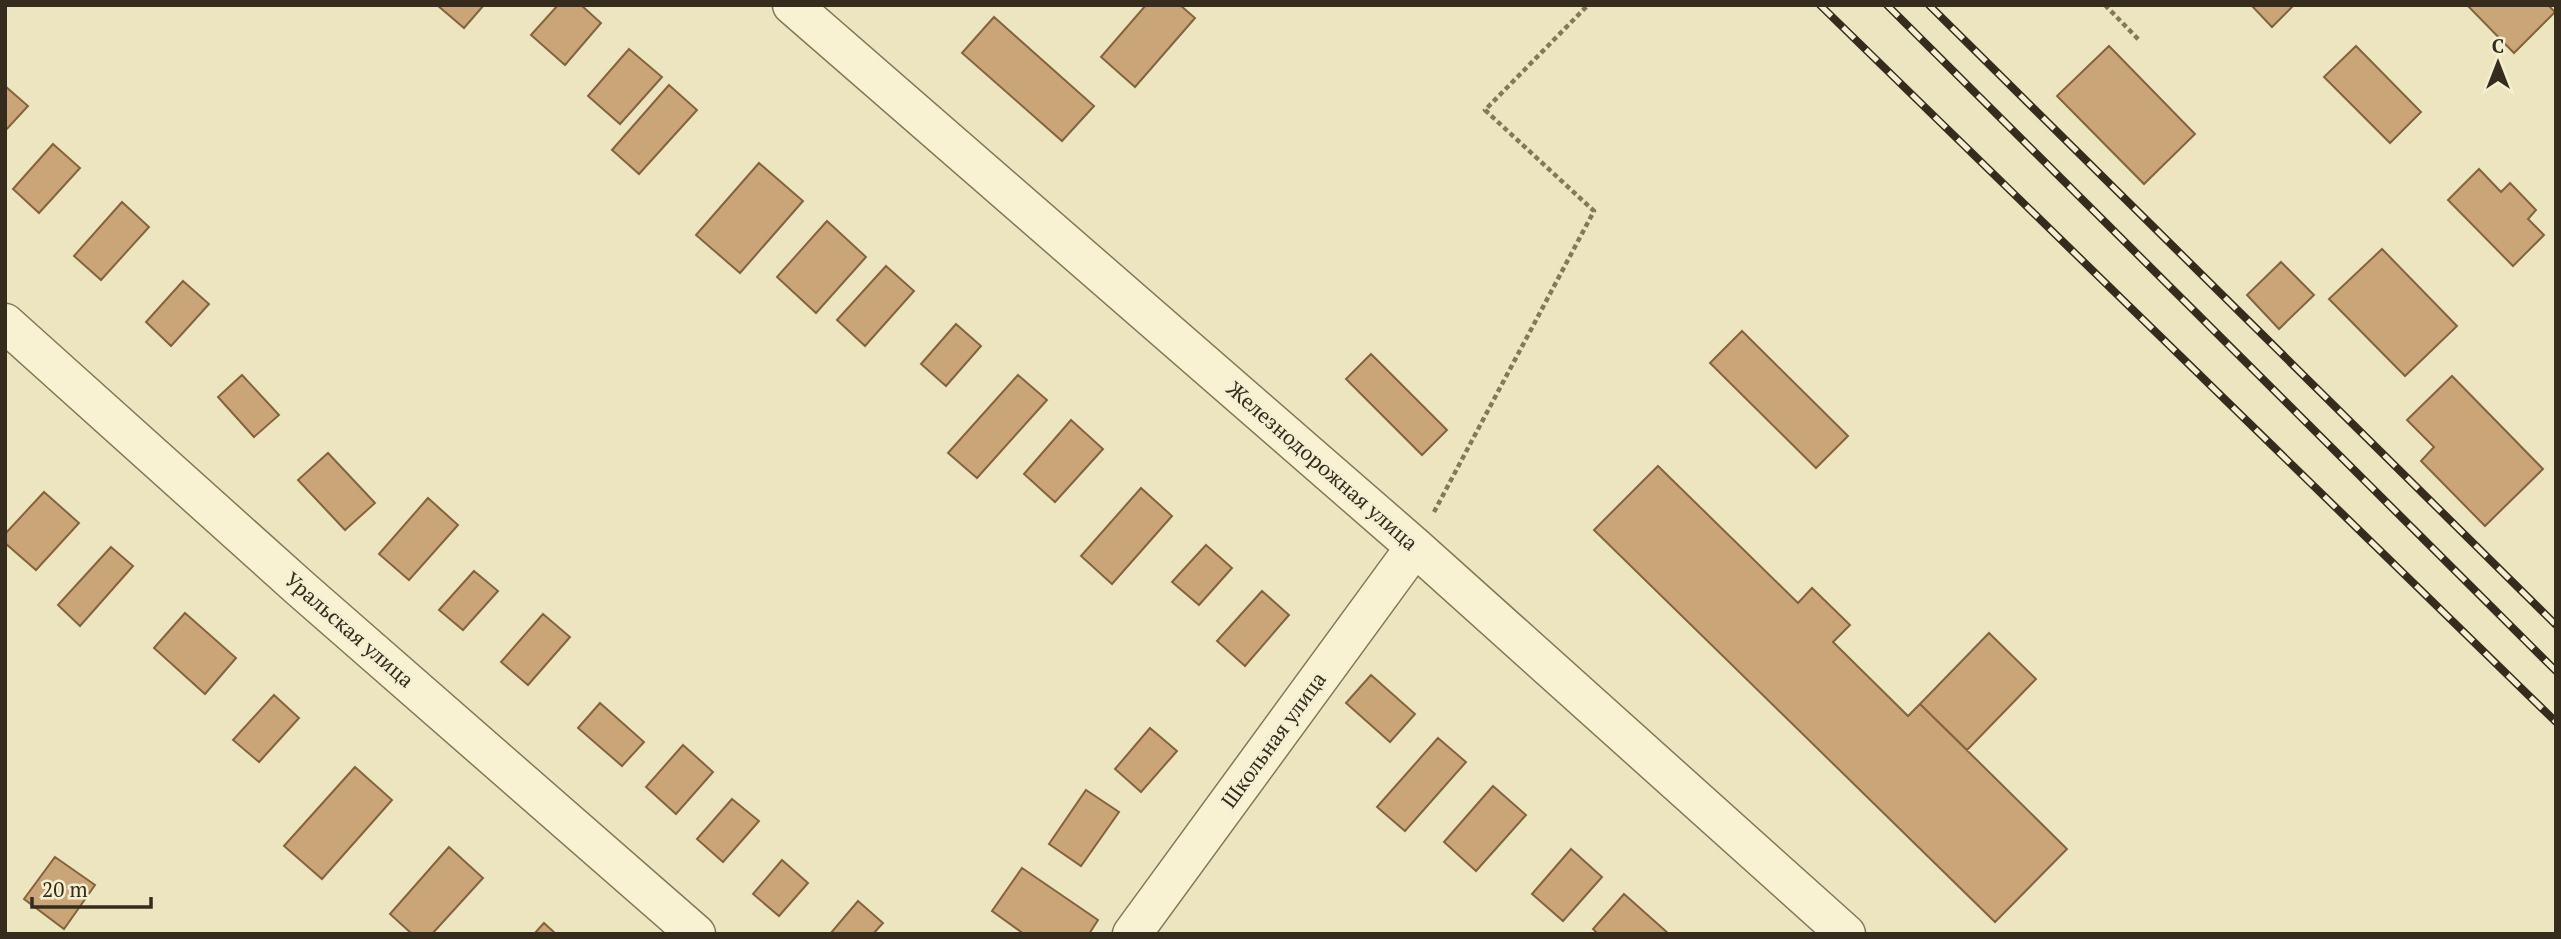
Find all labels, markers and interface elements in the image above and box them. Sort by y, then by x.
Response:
north arrow [2463,28,2533,98]
text: С [2492,33,2504,58]
street label: Железнодорожная улица [1221,374,1425,556]
street label: Уральская улица [279,565,421,693]
street label: Школьная улица [1214,666,1332,813]
scale bar [32,866,150,910]
text: 20 m [42,875,88,903]

